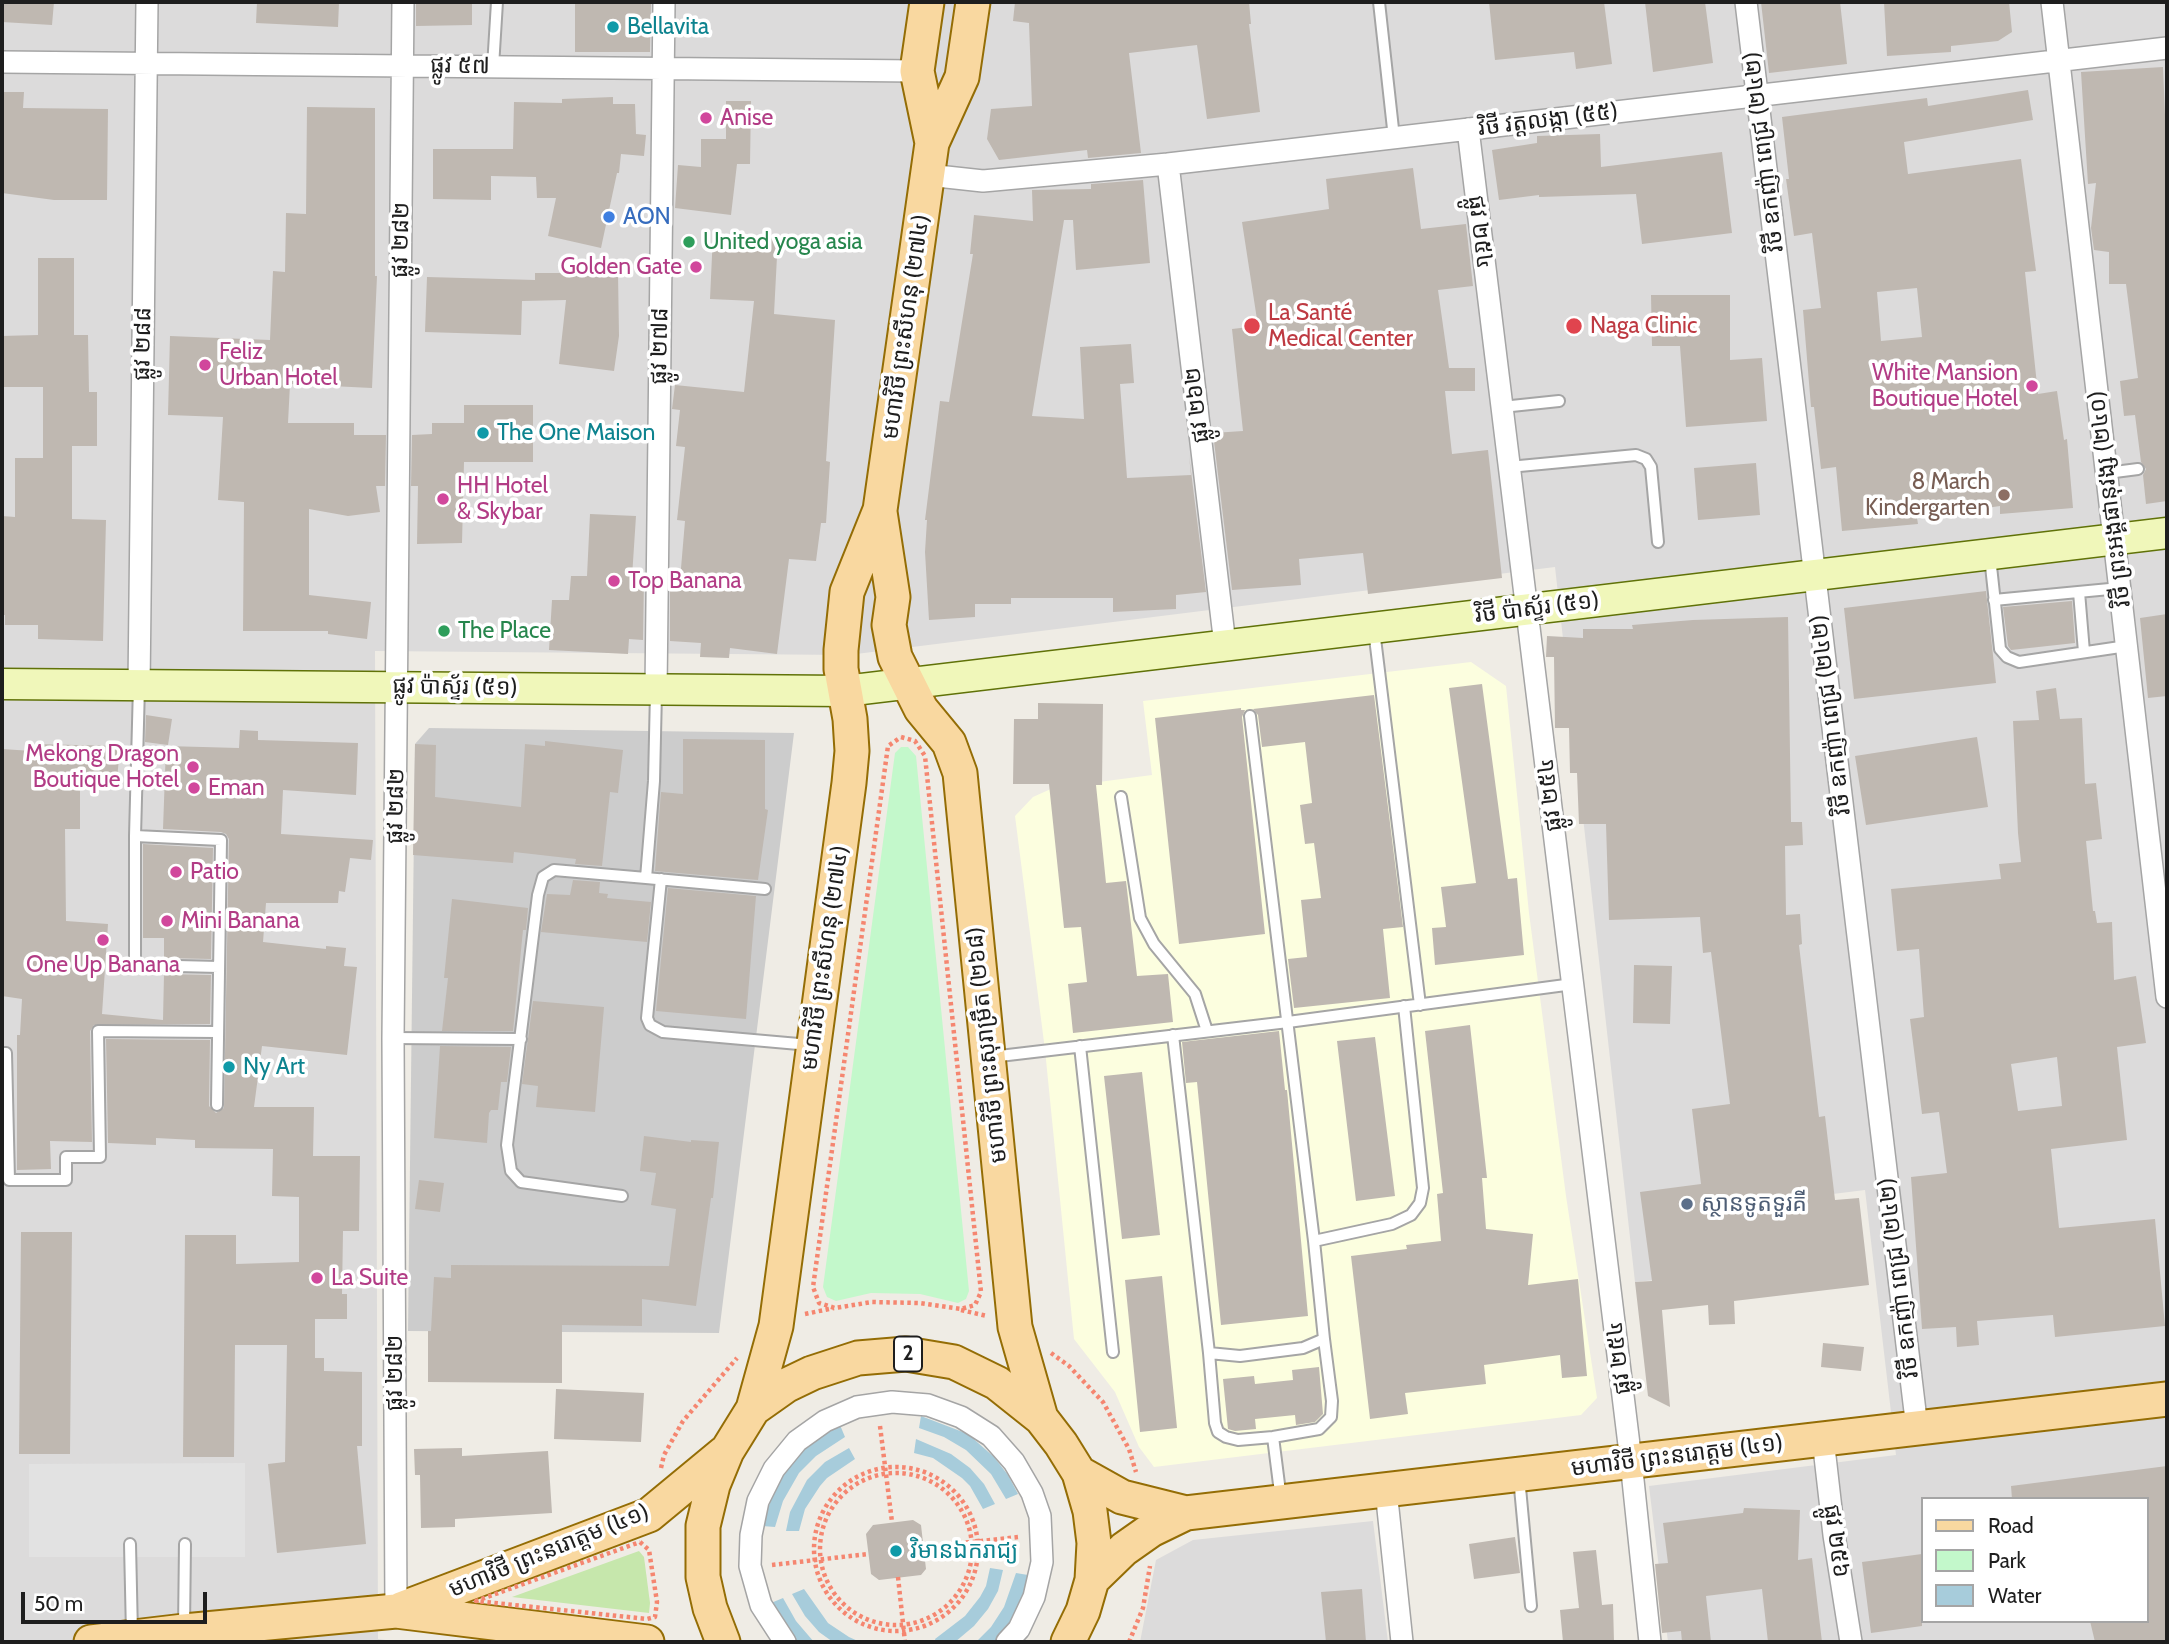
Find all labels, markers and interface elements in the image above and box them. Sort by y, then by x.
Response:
place label: Bellavita [627,13,709,41]
marker: Bellavita [605,19,621,35]
street label: វិថី ឧកញ៉ា ពេជ្រ (២៤២) [1738,50,1790,254]
street label: ផ្លូវ ៥៧ [430,52,490,80]
street label: វិថី វត្តលង្កា (៥៥) [1476,98,1620,142]
place label: Anise [720,104,773,132]
marker: Anise [698,110,714,126]
street label: ផ្លូវ ២៥៤ [1462,194,1498,270]
street label: ផ្លូវ ២៨២ [387,202,415,278]
place label: AON [623,203,671,231]
marker: AON [601,209,617,225]
street label: មហាវិថី ព្រះសីហនុ (២៧៤) [877,213,935,441]
place label: United yoga asia [703,228,863,256]
marker: United yoga asia [681,234,697,250]
place label: Golden Gate [560,253,682,281]
marker: Golden Gate [688,259,704,275]
place label: La Santé Medical Center [1268,299,1413,353]
street label: ផ្លូវ ២៨៨ [129,307,157,381]
street label: ផ្លូវ ២៧៨ [646,307,674,385]
place label: Naga Clinic [1590,312,1697,340]
marker: La Santé Medical Center [1242,316,1262,336]
marker: Naga Clinic [1564,316,1584,336]
place label: Feliz Urban Hotel [219,338,338,392]
marker: Feliz Urban Hotel [197,357,213,373]
place label: White Mansion Boutique Hotel [1872,359,2018,413]
street label: ផ្លូវ ២៦២ [1179,365,1215,445]
marker: White Mansion Boutique Hotel [2024,378,2040,394]
street label: វិថី ព្រះអង្គផានុវង្ស (២៤០) [2083,389,2137,609]
place label: The One Maison [497,419,655,447]
marker: The One Maison [475,425,491,441]
place label: 8 March Kindergarten [1865,468,1990,522]
place label: HH Hotel & Skybar [457,472,548,526]
marker: 8 March Kindergarten [1996,487,2012,503]
marker: HH Hotel & Skybar [435,491,451,507]
place label: Top Banana [628,567,742,595]
marker: Top Banana [606,573,622,589]
street label: វិថី ប៉ាស្ទ័រ (៥១) [1473,587,1601,629]
street label: វិថី ឧកញ៉ា ពេជ្រ (២៤២) [1805,613,1857,817]
place label: The Place [458,617,551,645]
marker: The Place [436,623,452,639]
street label: ផ្លូវ ប៉ាស្ទ័រ (៥១) [392,672,518,702]
place label: Mekong Dragon Boutique Hotel [25,740,179,794]
street label: ផ្លូវ ២៥៤ [1532,757,1568,833]
marker: Mekong Dragon Boutique Hotel [185,759,201,775]
street label: ផ្លូវ ២៨២ [382,768,410,844]
place label: Eman [208,774,265,802]
marker: Eman [186,780,202,796]
street label: មហាវិថី ព្រះសីហនុ (២៧៤) [796,844,854,1072]
place label: Patio [190,858,239,886]
marker: Patio [168,864,184,880]
place label: Mini Banana [181,907,300,935]
marker: Mini Banana [159,913,175,929]
street label: មហាវិថី ព្រះសុរាម្រឹត (២៦៨) [961,926,1013,1164]
marker: One Up Banana [95,932,111,948]
place label: One Up Banana [26,951,180,979]
place label: Ny Art [243,1053,305,1081]
marker: Ny Art [221,1059,237,1075]
street label: វិថី ឧកញ៉ា ពេជ្រ (២៤២) [1873,1176,1925,1380]
place label: ស្ថានទូតទួរគី [1701,1190,1807,1218]
marker: ស្ថានទូតទួរគី [1679,1196,1695,1212]
place label: La Suite [331,1264,408,1292]
marker: La Suite [309,1270,325,1286]
street label: ផ្លូវ ២៥៤ [1601,1320,1637,1396]
street label: ផ្លូវ ២៨២ [381,1335,409,1411]
road number: 2 [894,1336,922,1372]
street label: មហាវិថី ព្រះនរោត្តម (៤១) [1569,1429,1785,1483]
legend [1920,1497,2148,1623]
street label: មហាវិថី ព្រះនរោត្តម (៤១) [445,1498,653,1604]
street label: ផ្លូវ ២៥៦ [1817,1503,1855,1579]
text: Road [1988,1513,2034,1538]
place label: វិមានឯករាជ្យ [910,1537,1018,1565]
marker: វិមានឯករាជ្យ [888,1543,904,1559]
text: Park [1988,1548,2026,1573]
scale bar [24,1578,210,1622]
text: Water [1988,1583,2041,1608]
text: 50 m [34,1591,83,1616]

